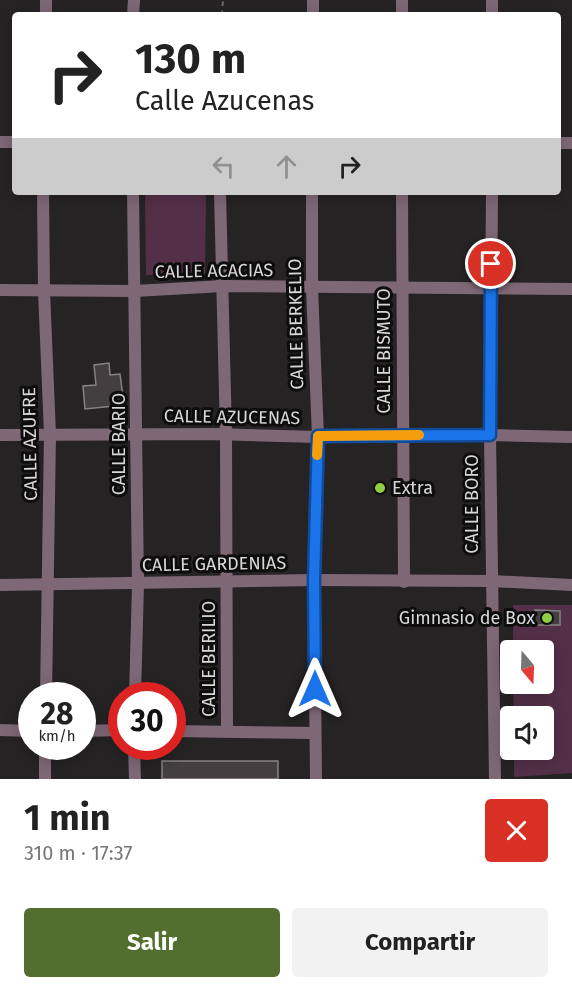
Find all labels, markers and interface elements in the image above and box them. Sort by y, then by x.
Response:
text: 130 m [135,34,246,84]
icon: right [36,36,114,114]
text: Calle Azucenas [135,85,314,117]
icon: left [207,150,240,183]
icon: ahead [270,150,303,183]
icon: right [333,150,366,183]
pin [465,238,516,289]
icon: arrive [474,247,507,280]
street label: CALLE BERKELIO [284,258,308,390]
street label: CALLE ACACIAS [155,259,274,283]
street label: CALLE BISMUTO [373,288,395,414]
street label: CALLE AZUFRE [18,387,42,501]
street label: CALLE BARIO [108,393,130,495]
street label: CALLE AZUCENAS [164,405,301,429]
street label: CALLE BORO [461,454,483,554]
place label: Extra [392,477,433,499]
marker: Extra [373,481,387,495]
street label: CALLE GARDENIAS [142,552,286,576]
street label: CALLE BERILIO [198,601,220,717]
place label: Gimnasio de Box [399,607,535,629]
marker: Gimnasio de Box [540,611,554,625]
north arrow [500,640,554,694]
map controls [500,640,554,760]
position arrow [283,657,347,721]
speed limit sign: 30 [108,682,186,760]
text: 28 [41,696,73,732]
button: sound [500,706,554,760]
text: km/h [38,727,76,745]
text: 1 min [24,796,111,840]
button: close [485,799,548,862]
text: 310 m · 17:37 [24,841,132,865]
button: Salir [24,908,280,977]
button: Compartir [292,908,548,977]

